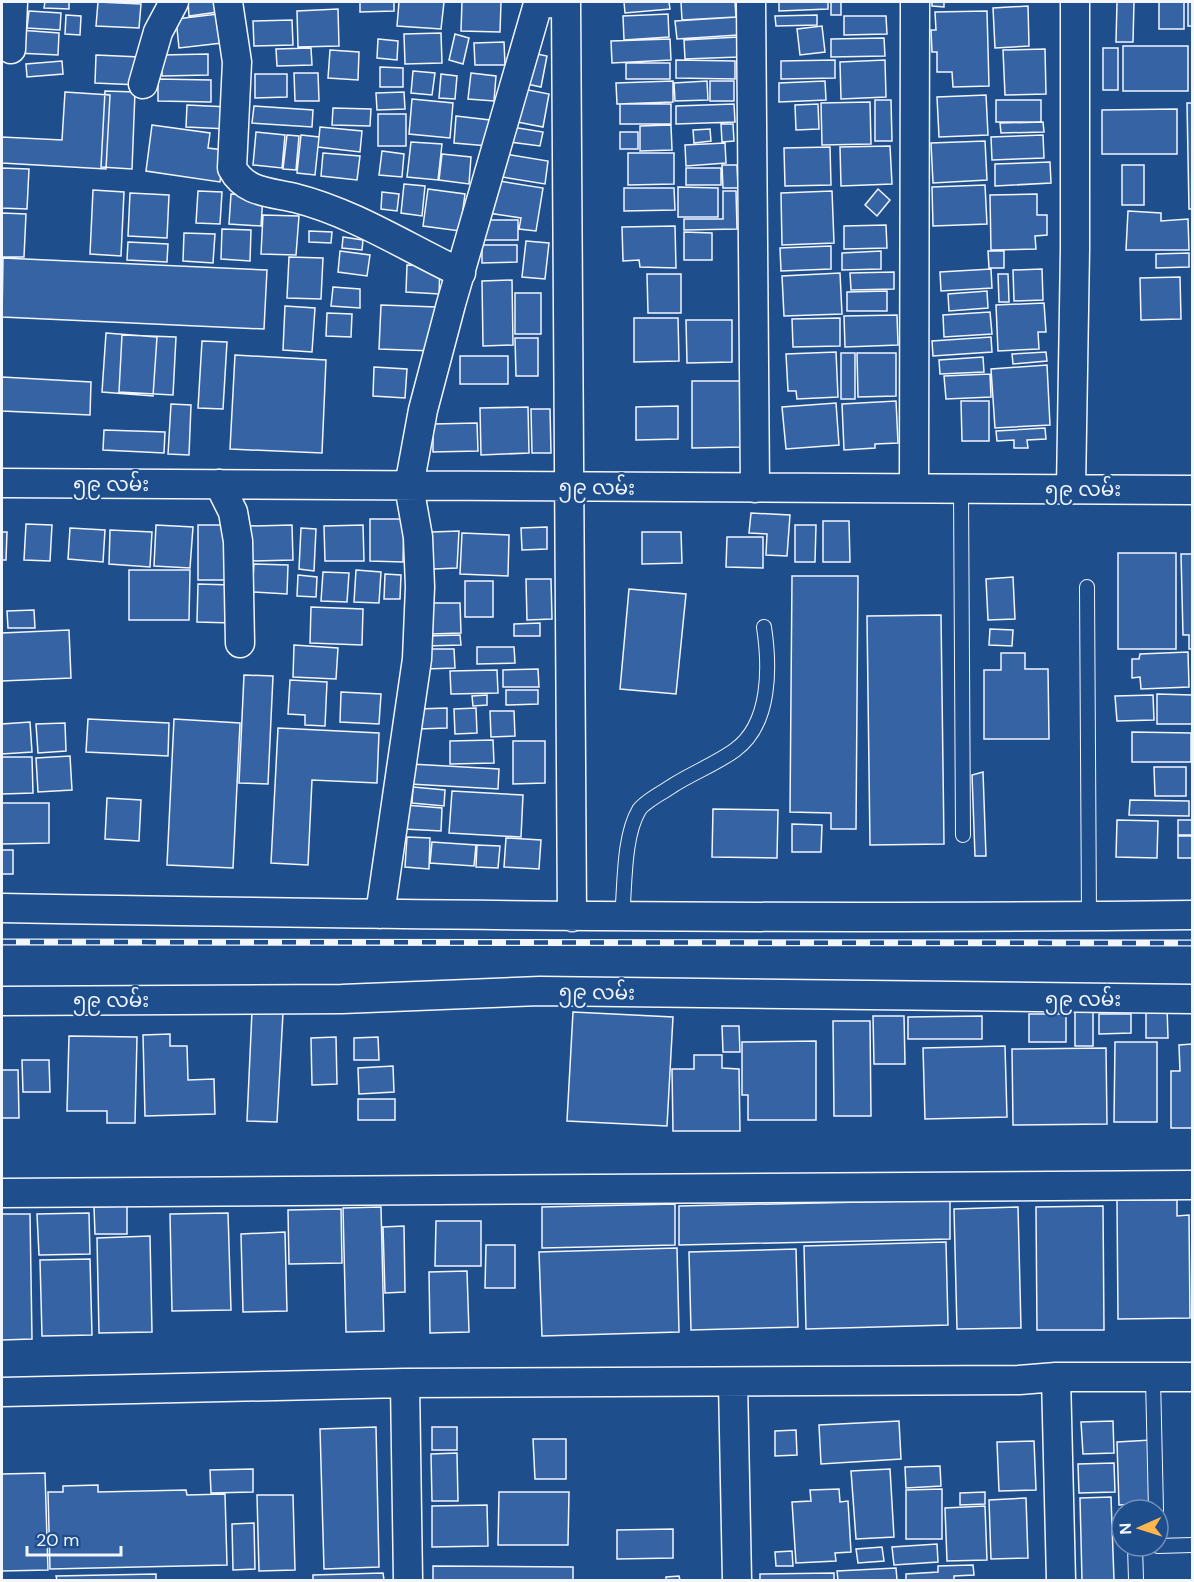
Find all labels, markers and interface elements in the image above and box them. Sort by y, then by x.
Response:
street label: ၅၉ လမ်း [73,470,149,500]
street label: ၅၉ လမ်း [559,472,635,504]
street label: ၅၉ လမ်း [1045,475,1121,505]
street label: ၅၉ လမ်း [559,977,635,1009]
street label: ၅၉ လမ်း [1045,985,1121,1015]
street label: ၅၉ လမ်း [73,986,149,1016]
north arrow [1110,1498,1170,1558]
scale bar [27,1519,122,1557]
text: N [1115,1522,1136,1535]
text: 20 m [36,1528,79,1552]

